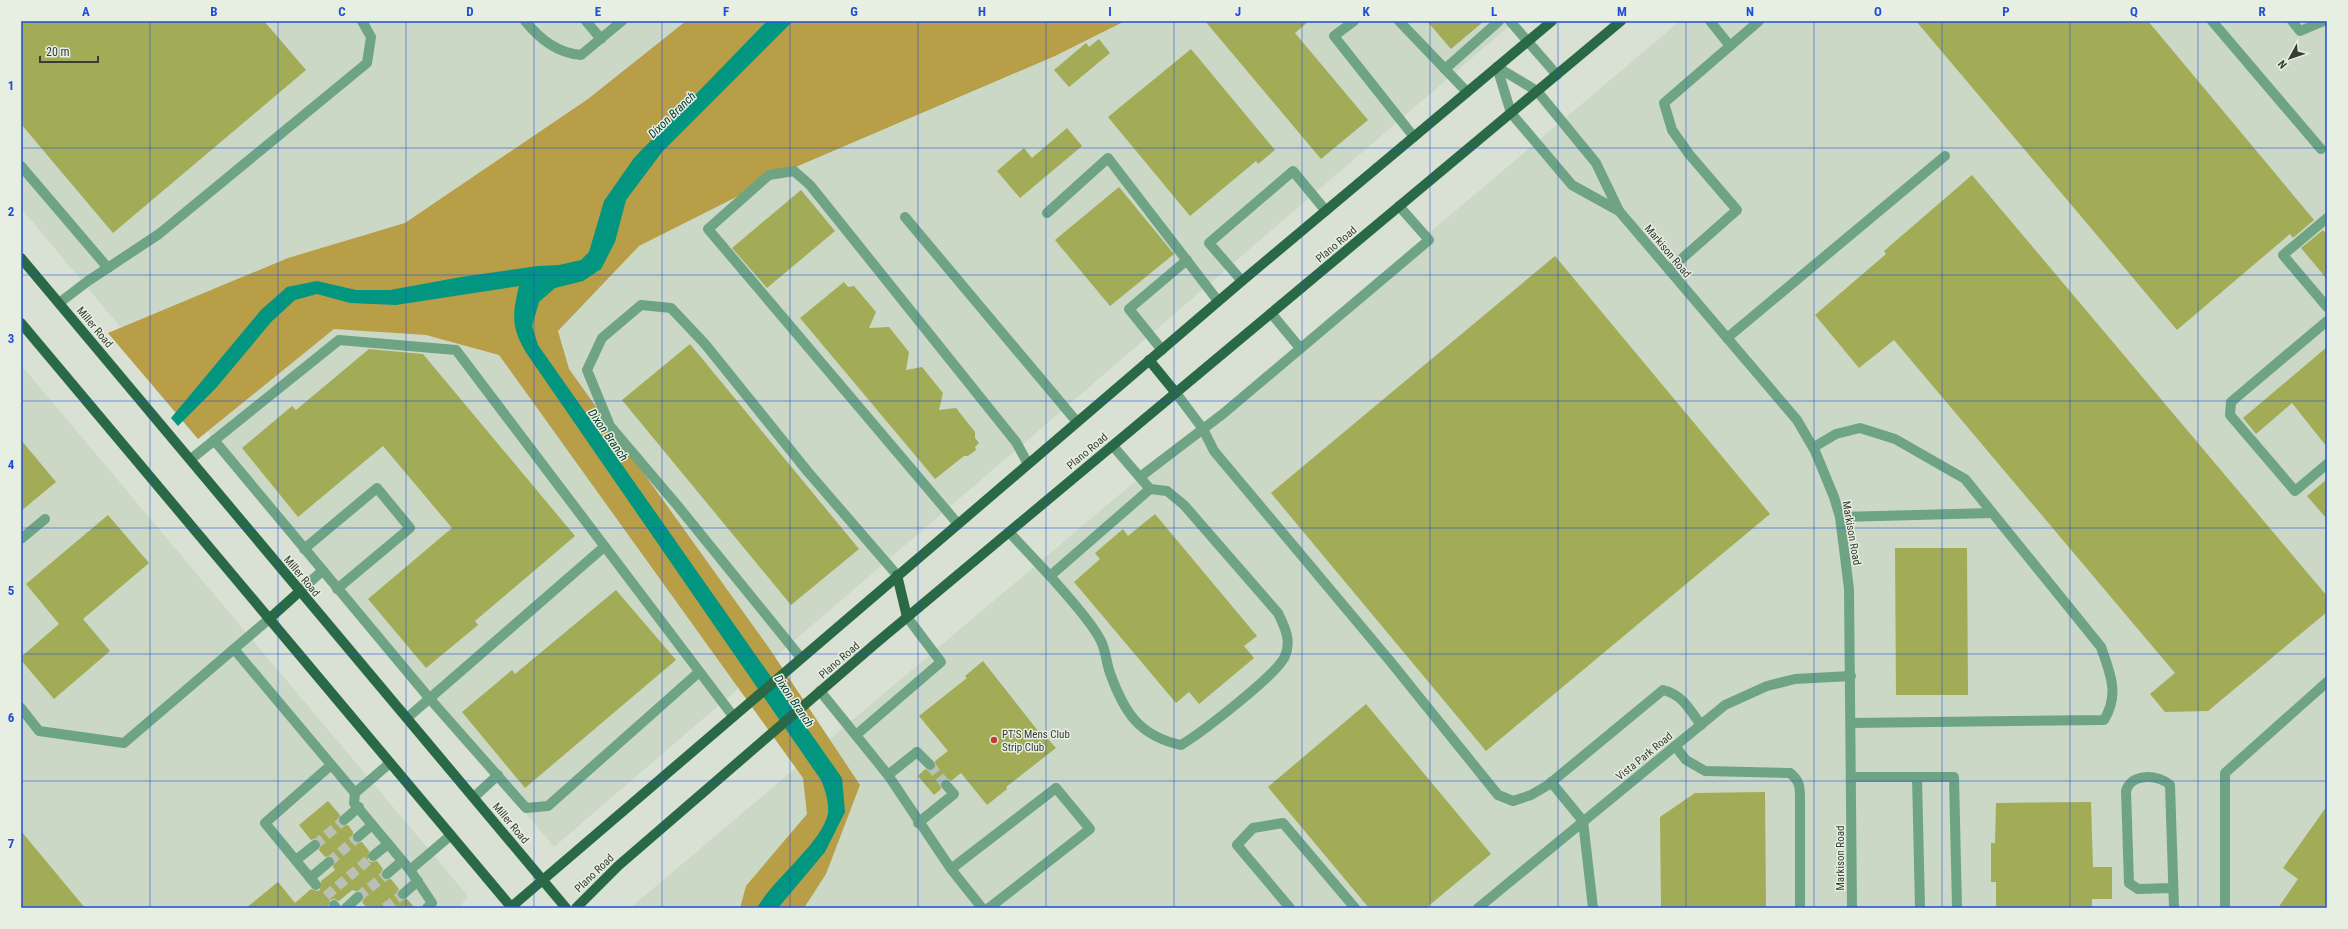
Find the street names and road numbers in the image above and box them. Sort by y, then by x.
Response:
street label: Markison Road [1642,222,1693,280]
street label: Plano Road [1313,224,1359,265]
street label: Miller Road [74,304,115,350]
street label: Plano Road [1064,431,1110,472]
street label: Markison Road [1839,500,1864,566]
street label: Miller Road [281,553,322,599]
street label: Plano Road [816,639,862,681]
street label: Vista Park Road [1613,730,1675,783]
street label: Miller Road [490,800,531,846]
street label: Markison Road [1834,826,1847,890]
street label: Plano Road [572,852,617,895]

